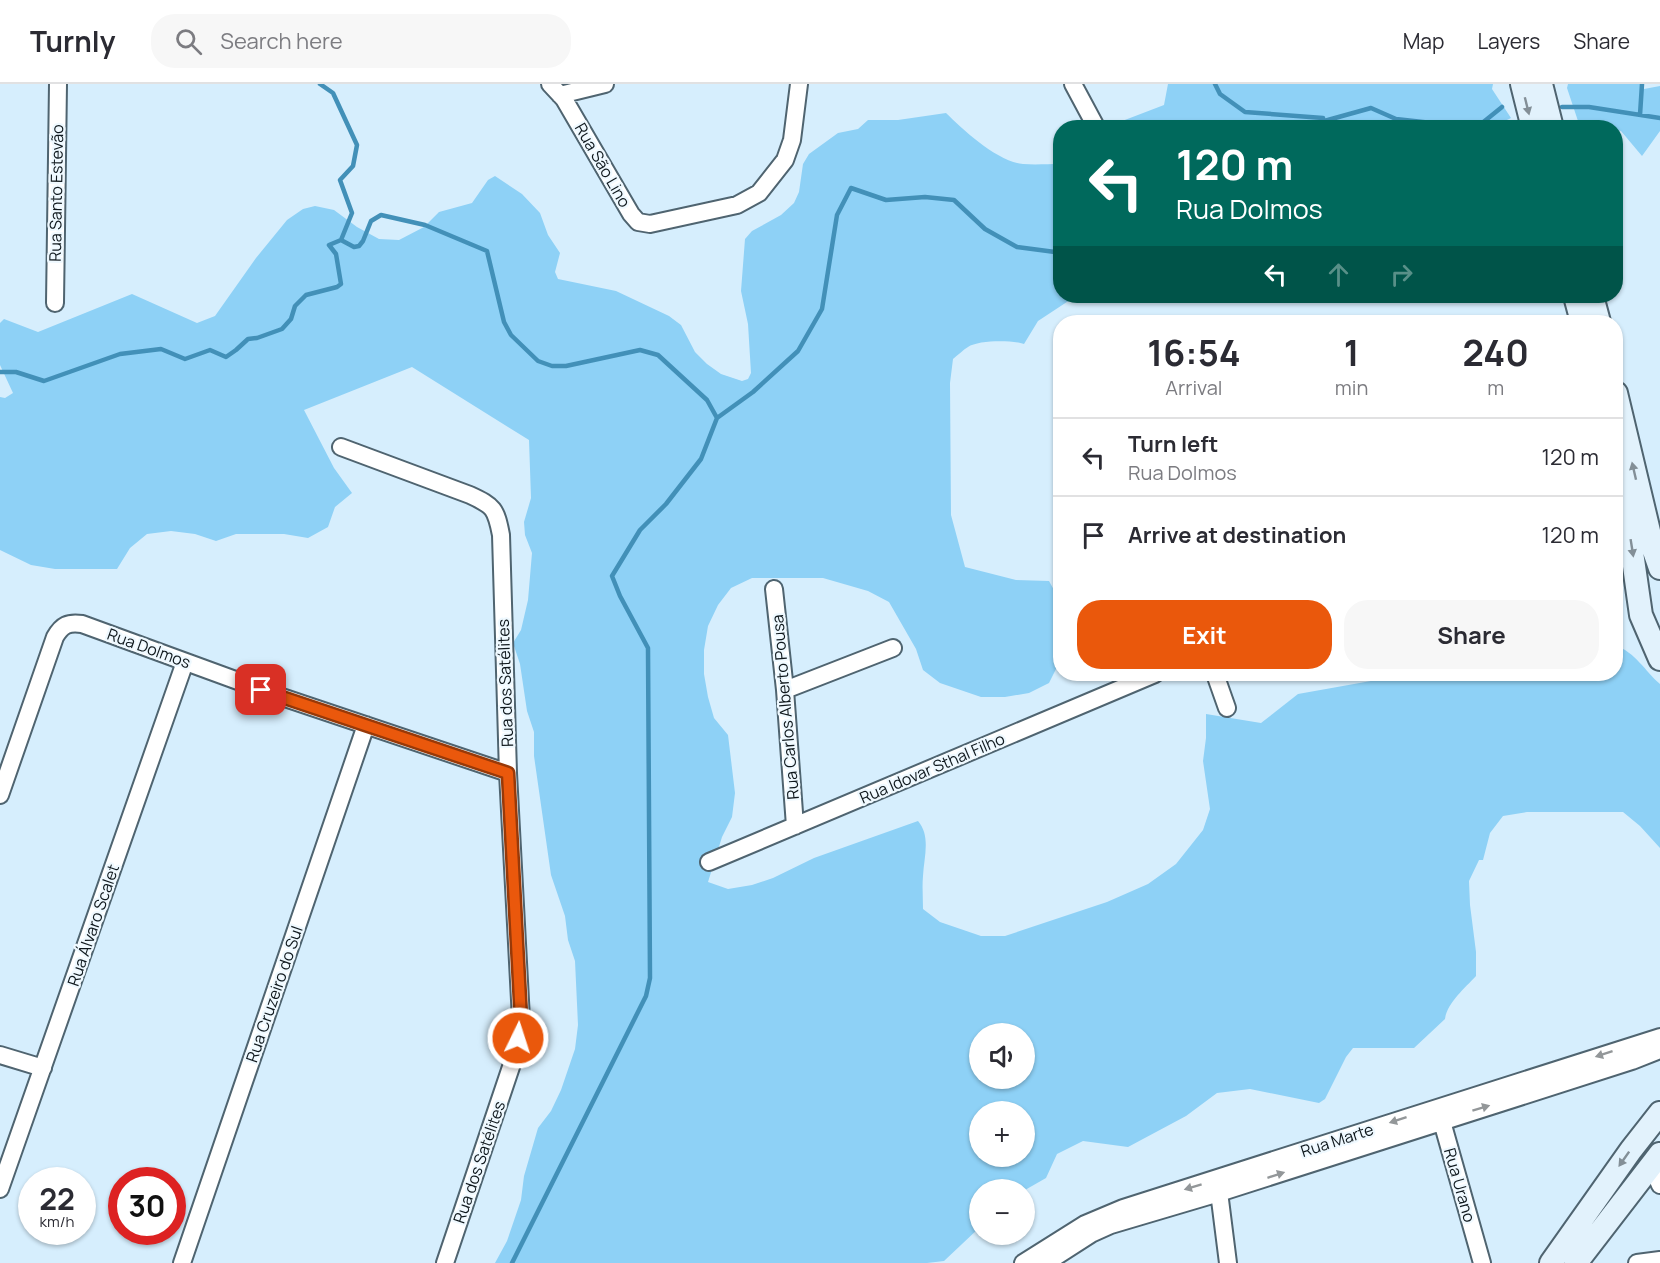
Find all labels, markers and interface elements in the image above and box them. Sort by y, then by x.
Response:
search box [151,14,571,68]
text: Turnly [30,22,115,60]
icon: search [172,25,205,58]
text: Search here [220,26,343,56]
text: Map [1403,27,1444,55]
text: Layers [1477,27,1540,55]
text: Share [1573,27,1630,55]
one-way arrow [1523,97,1533,115]
street label: Rua São Lino [570,119,636,211]
street label: Rua Santo Estevão [44,124,68,262]
text: 120 m [1176,135,1293,193]
icon: left [1077,144,1155,222]
text: Rua Dolmos [1176,190,1323,227]
icon: left [1259,258,1292,291]
icon: ahead [1322,258,1355,291]
icon: right [1385,258,1418,291]
text: 16:54 [1147,328,1241,377]
text: 1 [1344,328,1359,377]
text: 240 [1463,328,1529,377]
text: Arrival [1165,374,1222,401]
text: min [1335,374,1368,401]
text: m [1487,374,1504,401]
text: Turn left [1128,429,1218,459]
icon: left [1077,441,1110,474]
text: 120 m [1541,442,1599,472]
text: Rua Dolmos [1128,459,1237,486]
one-way arrow [1629,462,1639,480]
icon: arrive [1077,519,1110,552]
text: Arrive at destination [1128,520,1346,550]
text: 120 m [1541,520,1599,550]
one-way arrow [1627,539,1636,558]
button: Exit [1077,600,1332,669]
button: Share [1344,600,1599,669]
street label: Rua Carlos Alberto Pousa [766,614,804,800]
street label: Rua dos Satélites [492,619,518,747]
street label: Rua Dolmos [104,623,194,673]
pin [235,664,286,715]
icon: arrive [244,673,277,706]
street label: Rua Idovar Sthal Filho [856,727,1008,809]
street label: Rua Álvaro Scalet [62,861,124,989]
street label: Rua Cruzeiro do Sul [240,923,308,1065]
position arrow [486,1006,550,1070]
map controls [969,1023,1035,1245]
button: sound [969,1023,1035,1089]
one-way arrow [1595,1050,1613,1059]
street label: Rua dos Satélites [448,1098,510,1226]
button: + [969,1101,1035,1167]
one-way arrow [1472,1103,1490,1112]
one-way arrow [1389,1115,1407,1125]
street label: Rua Marte [1298,1118,1376,1162]
street label: Rua Urano [1439,1145,1481,1225]
one-way arrow [1618,1151,1630,1167]
speed limit sign: 30 [108,1167,186,1245]
one-way arrow [1267,1169,1285,1179]
text: 22 [39,1178,75,1219]
button: − [969,1179,1035,1245]
one-way arrow [1184,1183,1202,1192]
text: km/h [40,1211,74,1232]

